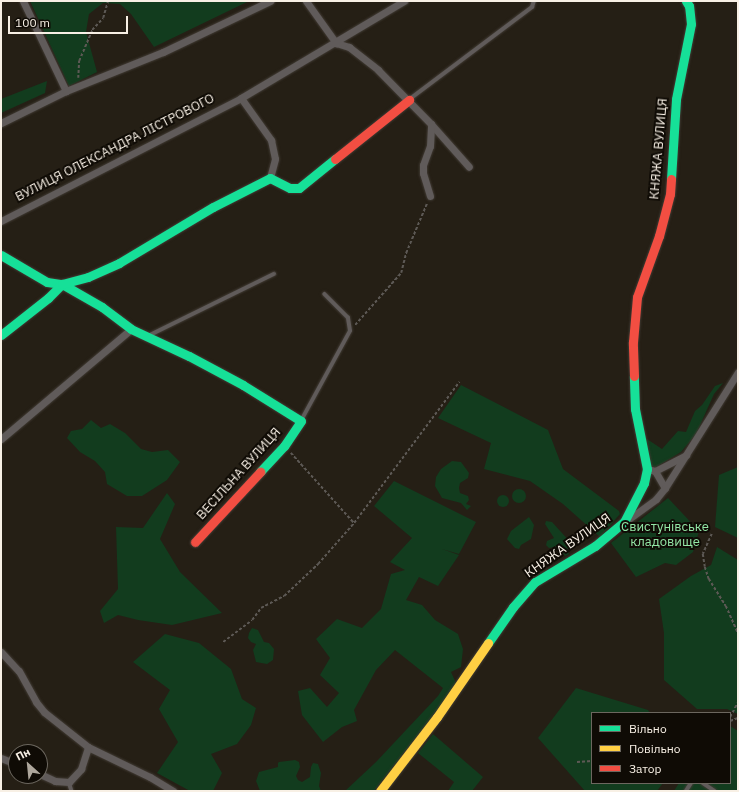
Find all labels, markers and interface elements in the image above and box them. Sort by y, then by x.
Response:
scale bar [10,8,130,34]
text: 100 m [15,15,50,30]
street label: ВУЛИЦЯ ОЛЕКСАНДРА ЛІСТРОВОГО [13,91,217,205]
street label: КНЯЖА ВУЛИЦЯ [647,98,671,200]
street label: ВЕСІЛЬНА ВУЛИЦЯ [194,425,284,523]
street label: КНЯЖА ВУЛИЦЯ [522,511,614,581]
park label: Свистунівське кладовище [621,520,709,551]
legend [591,712,731,784]
text: Вільно [629,721,667,736]
text: Повільно [629,741,681,756]
north arrow [8,744,48,784]
text: Пн [13,745,33,764]
text: Затор [629,761,661,776]

